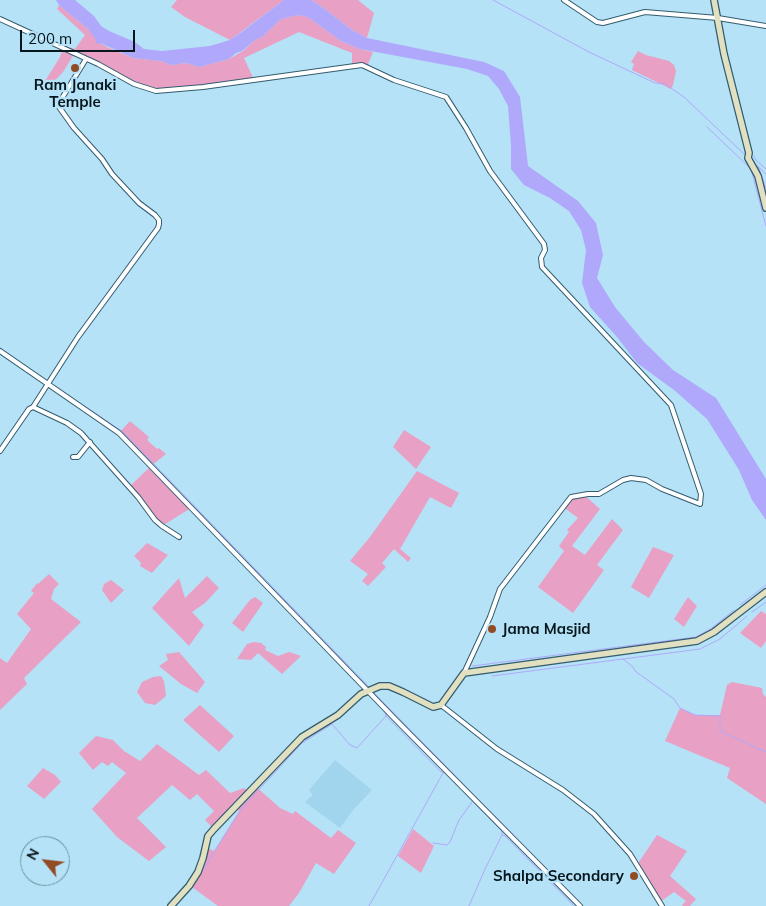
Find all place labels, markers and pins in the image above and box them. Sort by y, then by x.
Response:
marker: Ram Janaki Temple [69,62,81,74]
place label: Ram Janaki Temple [34,76,116,111]
place label: Jama Masjid [502,620,591,638]
marker: Jama Masjid [486,623,498,635]
place label: Shalpa Secondary [493,867,624,885]
marker: Shalpa Secondary [628,870,640,882]

